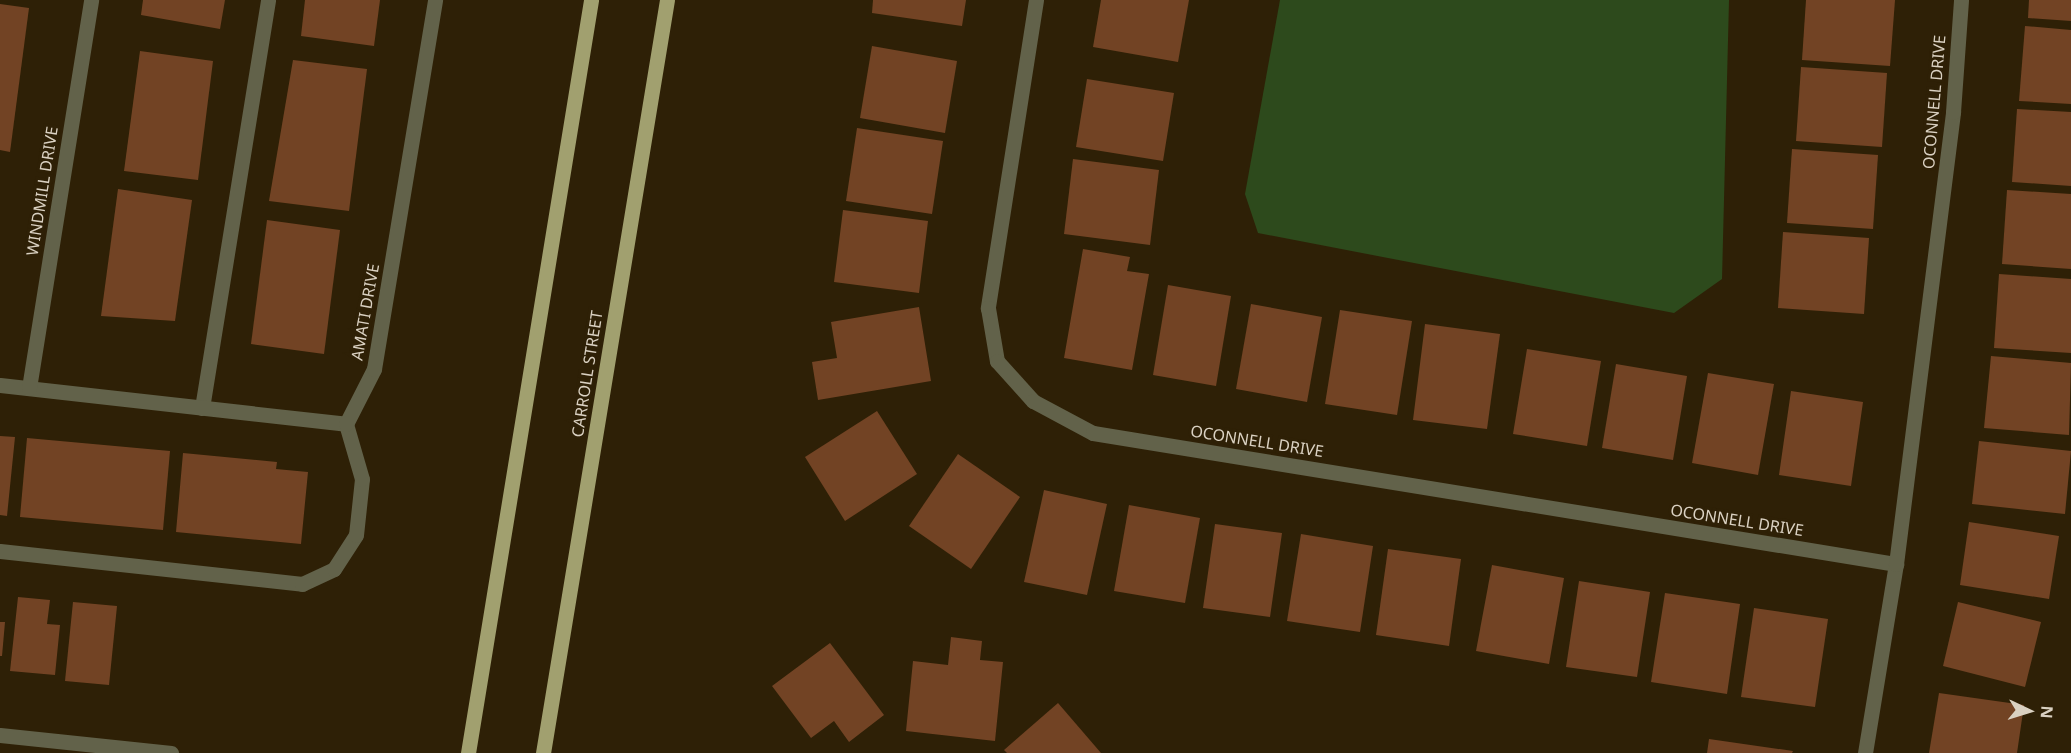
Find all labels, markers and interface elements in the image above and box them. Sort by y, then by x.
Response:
street label: OCONNELL DRIVE [1919,34,1949,170]
street label: WINDMILL DRIVE [22,125,62,257]
street label: AMATI DRIVE [347,262,383,362]
street label: CARROLL STREET [568,309,606,439]
street label: OCONNELL DRIVE [1189,421,1325,461]
street label: OCONNELL DRIVE [1669,500,1805,540]
north arrow [1999,681,2059,741]
text: N [2036,705,2058,720]

